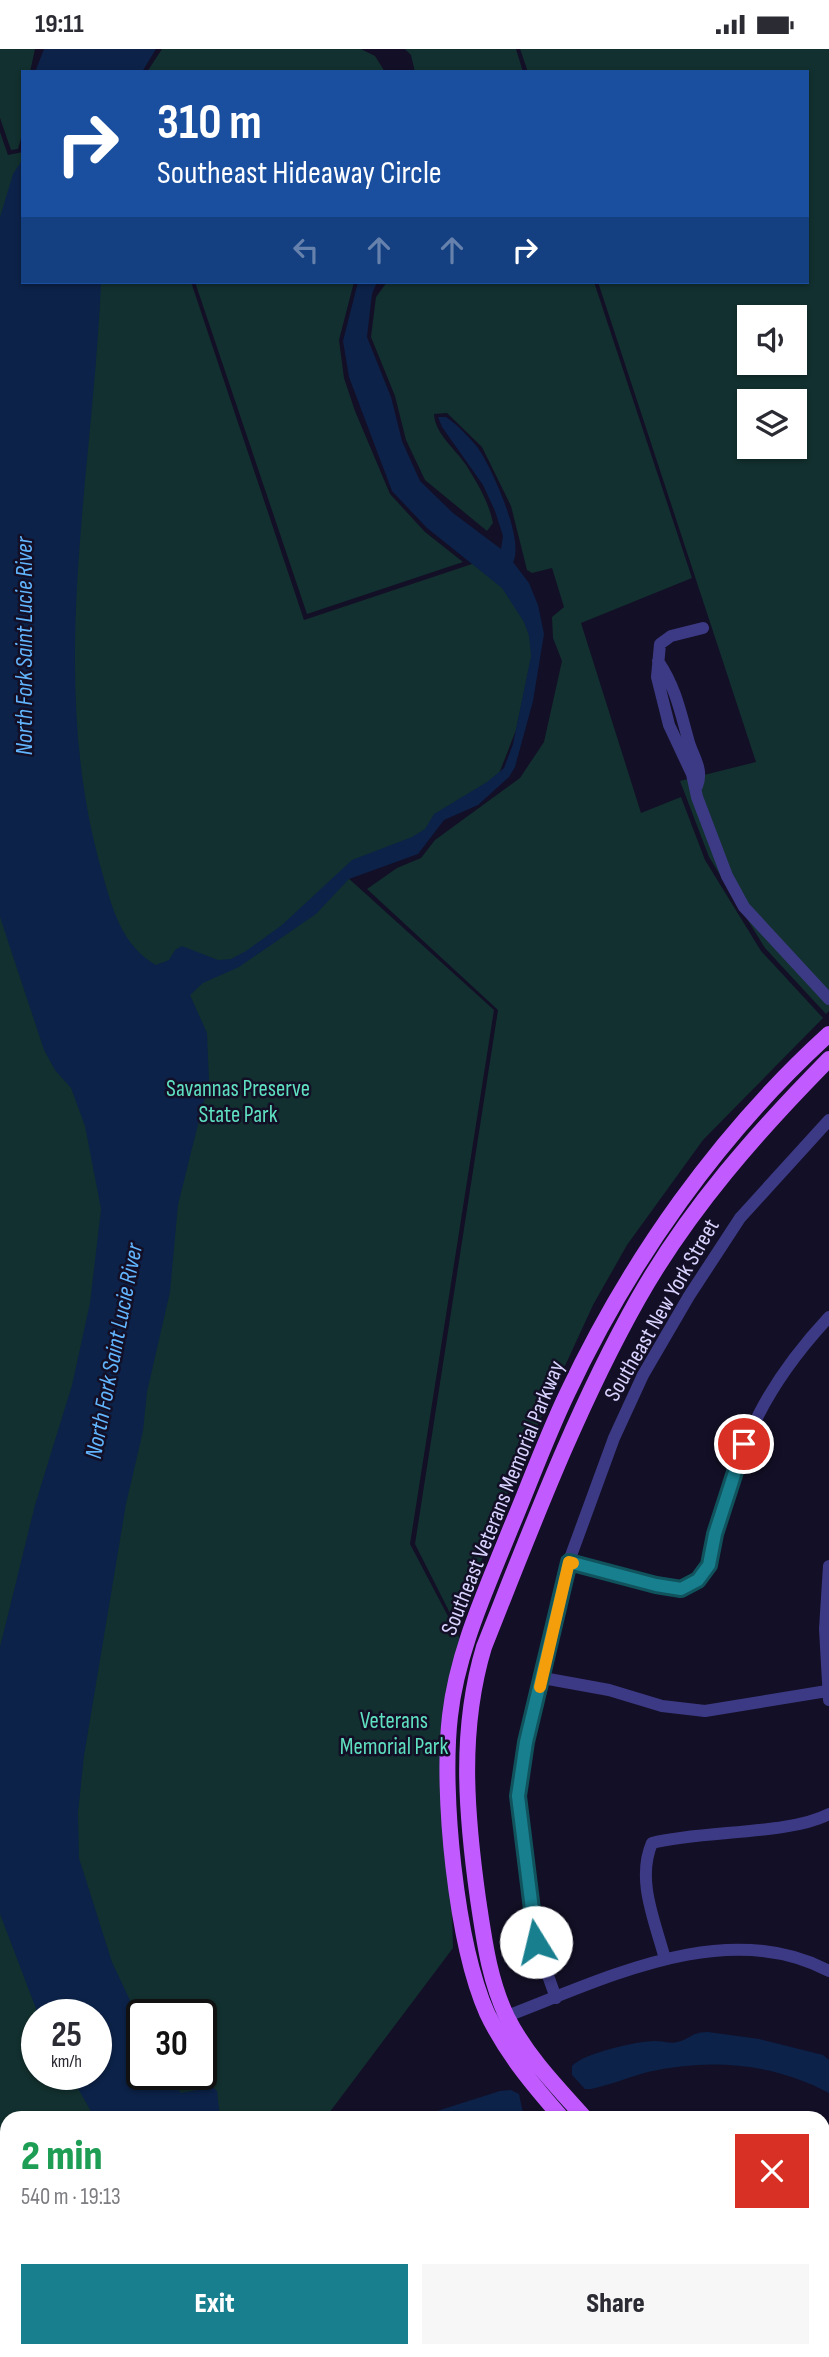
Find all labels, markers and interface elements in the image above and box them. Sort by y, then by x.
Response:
text: 19:11 [35,9,84,40]
text: 310 m [157,94,262,153]
icon: right [42,98,133,189]
text: Southeast Hideaway Circle [157,154,442,193]
icon: left [287,231,325,269]
icon: ahead [360,231,398,269]
icon: ahead [433,231,471,269]
icon: right [506,231,544,269]
map controls [737,305,807,459]
button: sound [737,305,807,375]
button: layers [737,389,807,459]
water label: North Fork Saint Lucie River [10,536,39,755]
park label: Savannas Preserve State Park [166,1075,310,1129]
street label: Southeast New York Street [598,1214,726,1406]
water label: North Fork Saint Lucie River [79,1240,149,1461]
street label: Southeast Veterans Memorial Parkway [435,1357,571,1639]
pin [714,1414,774,1474]
icon: arrive [725,1425,763,1463]
park label: Veterans Memorial Park [340,1707,448,1761]
position arrow [499,1905,573,1979]
speed limit sign: 30 [126,1999,217,2090]
text: 25 [51,2014,82,2057]
text: km/h [51,2051,82,2072]
text: 2 min [21,2131,102,2182]
button: close [735,2134,809,2208]
text: 540 m · 19:13 [21,2183,121,2211]
button: Exit [21,2264,408,2344]
button: Share [422,2264,809,2344]

